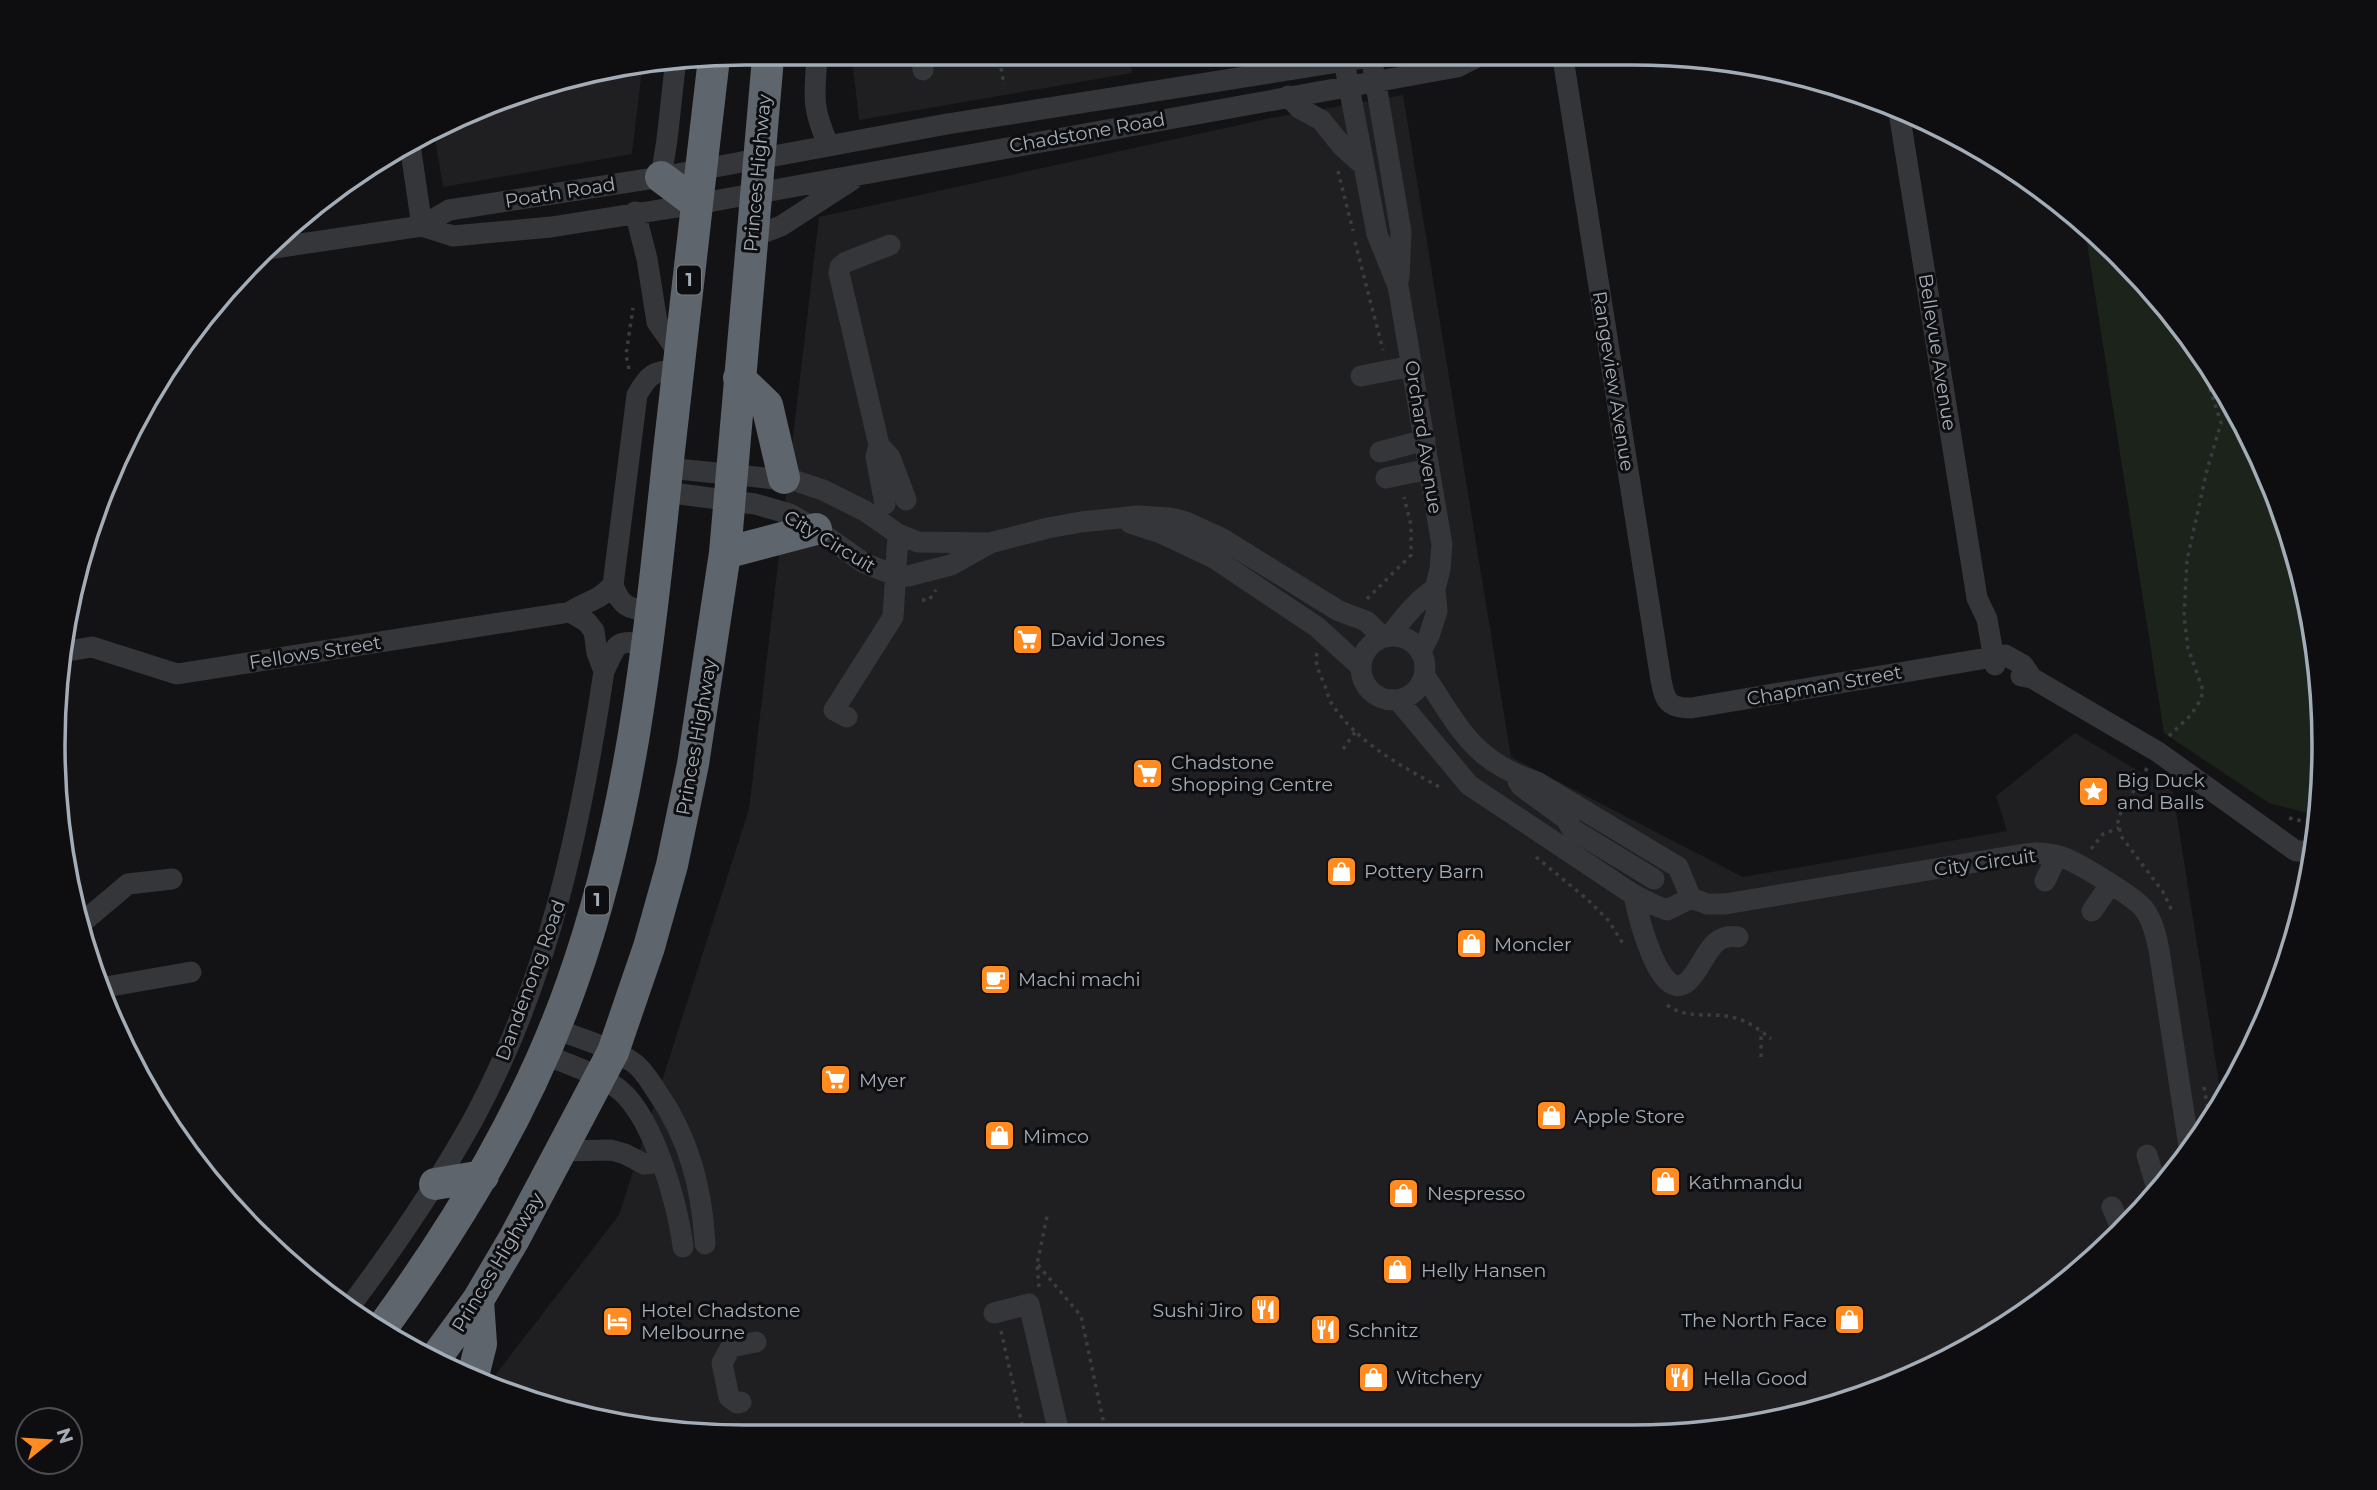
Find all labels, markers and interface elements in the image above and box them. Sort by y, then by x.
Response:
street label: Princes Highway [739,92,776,253]
street label: Chadstone Road [1007,107,1167,158]
street label: Poath Road [503,172,617,213]
road number: 1 [677,266,701,294]
street label: Bellevue Avenue [1914,272,1961,432]
street label: Rangeview Avenue [1588,289,1639,473]
street label: Orchard Avenue [1400,359,1447,515]
street label: City Circuit [780,505,880,578]
supermarket icon: David Jones [1010,622,1044,656]
place label: David Jones [1050,628,1165,651]
street label: Fellows Street [247,631,383,674]
street label: Princes Highway [671,656,722,817]
street label: Chapman Street [1745,660,1904,710]
place label: Chadstone Shopping Centre [1171,751,1333,796]
supermarket icon: Chadstone Shopping Centre [1131,756,1165,790]
place label: Big Duck and Balls [2117,769,2205,814]
place icon: Big Duck and Balls [2077,774,2111,808]
street label: City Circuit [1933,844,2038,881]
shop icon: Pottery Barn [1324,854,1358,888]
place label: Pottery Barn [1364,860,1484,883]
road number: 1 [585,886,609,915]
street label: Dandenong Road [491,897,570,1064]
shop icon: Moncler [1454,927,1488,961]
place label: Moncler [1494,933,1572,956]
cafe icon: Machi machi [978,962,1012,996]
place label: Machi machi [1018,968,1141,991]
supermarket icon: Myer [819,1063,853,1097]
place label: Myer [859,1069,906,1092]
shop icon: Apple Store [1534,1099,1568,1133]
place label: Apple Store [1574,1105,1685,1128]
shop icon: Mimco [983,1119,1017,1153]
place label: Mimco [1023,1125,1089,1148]
shop icon: Kathmandu [1648,1165,1682,1199]
place label: Kathmandu [1688,1171,1803,1194]
shop icon: Nespresso [1387,1176,1421,1210]
place label: Nespresso [1427,1182,1525,1205]
street label: Princes Highway [447,1188,548,1336]
shop icon: Helly Hansen [1381,1253,1415,1287]
place label: Helly Hansen [1421,1259,1546,1282]
restaurant icon: Sushi Jiro [1249,1293,1283,1327]
place label: Hotel Chadstone Melbourne [641,1299,801,1344]
place label: Sushi Jiro [1152,1299,1243,1322]
shop icon: The North Face [1833,1303,1867,1337]
hotel icon: Hotel Chadstone Melbourne [601,1304,635,1338]
place label: The North Face [1681,1309,1827,1332]
restaurant icon: Schnitz [1308,1313,1342,1347]
place label: Schnitz [1348,1319,1418,1342]
shop icon: Witchery [1356,1360,1390,1394]
restaurant icon: Hella Good [1663,1361,1697,1395]
place label: Witchery [1396,1366,1482,1389]
place label: Hella Good [1703,1367,1808,1390]
north arrow [14,1406,84,1476]
text: N [51,1425,78,1447]

